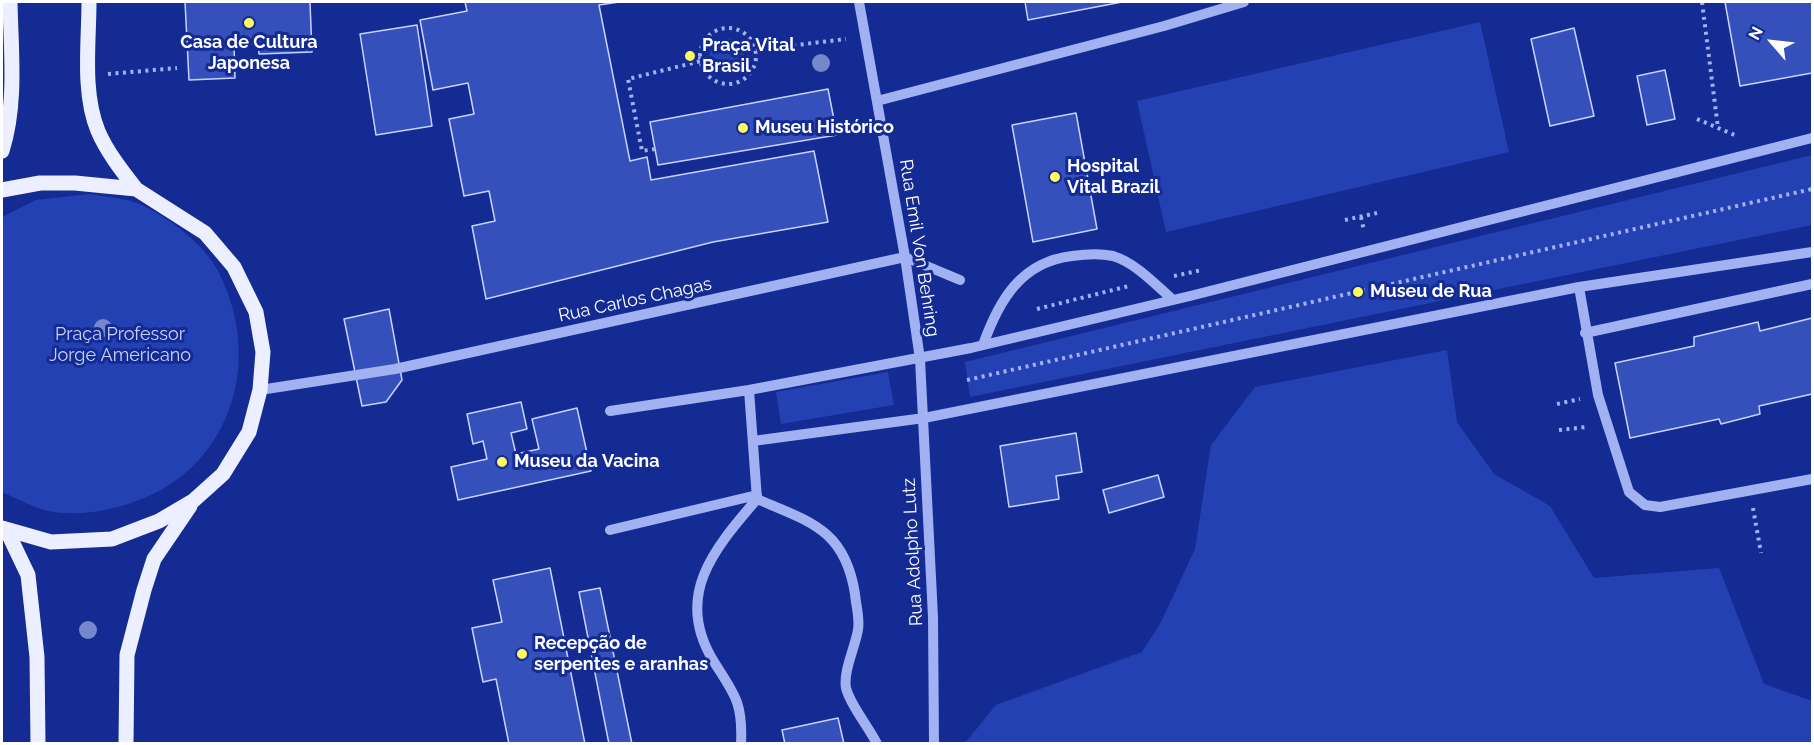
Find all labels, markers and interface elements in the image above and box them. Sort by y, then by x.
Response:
north arrow [1742,12,1802,72]
marker: Casa de Cultura Japonesa [242,16,256,30]
text: N [1744,23,1767,43]
place label: Casa de Cultura Japonesa [180,32,318,74]
place label: Praça Vital Brasil [702,35,795,78]
marker: Praça Vital Brasil [683,49,697,63]
place label: Museu Histórico [755,117,894,139]
marker: Museu Histórico [736,121,750,135]
place label: Hospital Vital Brazil [1067,156,1160,198]
street label: Rua Emil Von Behring [894,158,944,338]
marker: Hospital Vital Brazil [1048,170,1062,184]
street label: Rua Carlos Chagas [556,273,714,327]
place label: Museu de Rua [1370,281,1492,303]
marker: Museu de Rua [1351,285,1365,299]
park label: Praça Professor Jorge Americano [49,324,191,366]
place label: Museu da Vacina [514,451,659,473]
marker: Museu da Vacina [495,455,509,469]
street label: Rua Adolpho Lutz [898,477,928,627]
place label: Recepção de serpentes e aranhas [534,633,708,676]
marker: Recepção de serpentes e aranhas [515,647,529,661]

